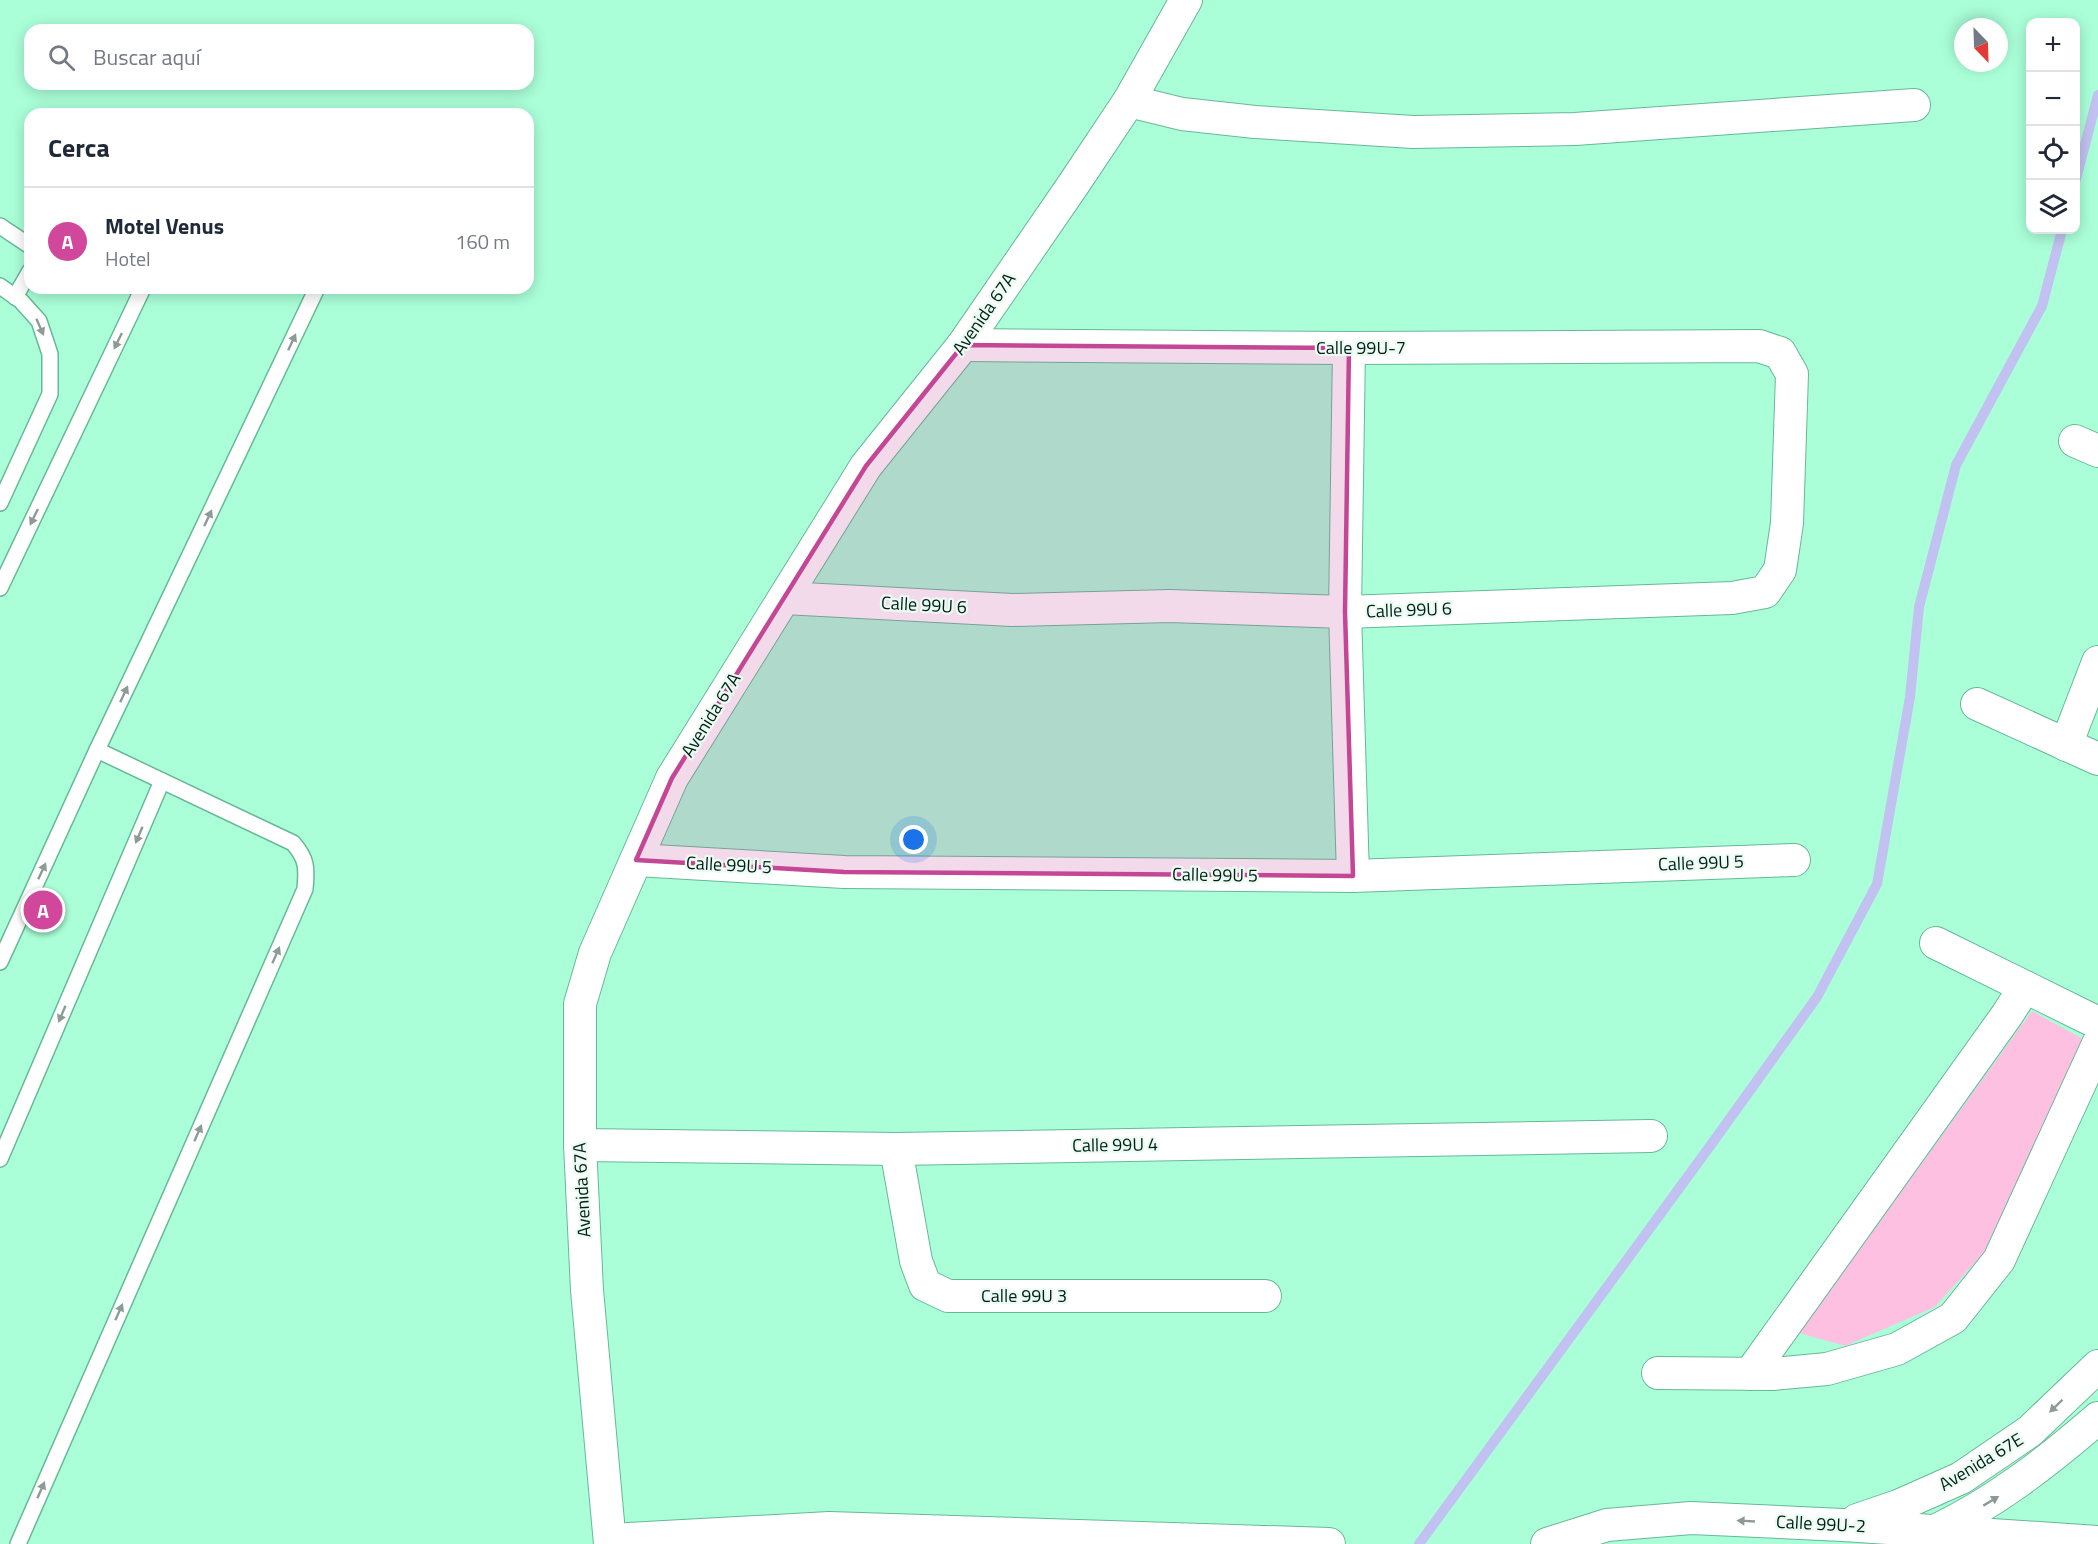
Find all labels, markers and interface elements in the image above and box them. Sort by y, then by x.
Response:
north arrow [1954,18,2008,72]
map controls [2026,18,2080,234]
button: + [2026,18,2080,72]
search box [24,24,534,90]
text: Buscar aquí [93,40,201,74]
icon: search [45,41,78,74]
button: − [2026,72,2080,126]
button: locate [2026,126,2080,180]
text: Cerca [48,128,110,167]
button: layers [2026,180,2080,234]
text: Motel Venus [105,209,224,243]
text: A [61,226,74,257]
text: 160 m [455,226,510,257]
text: Hotel [105,243,151,274]
street label: Avenida 67A [945,267,1022,360]
one-way arrow [35,319,45,337]
one-way arrow [114,332,123,349]
one-way arrow [287,333,296,350]
street label: Calle 99U-7 [1316,334,1406,361]
one-way arrow [29,508,38,525]
one-way arrow [203,509,212,526]
street label: Calle 99U 6 [880,589,968,620]
street label: Calle 99U 6 [1366,595,1452,624]
street label: Avenida 67A [674,667,747,762]
one-way arrow [119,685,128,702]
your location [899,825,928,854]
one-way arrow [134,826,143,844]
street label: Calle 99U 5 [1658,848,1744,877]
street label: Calle 99U 5 [685,849,773,880]
street label: Calle 99U 5 [1172,860,1258,889]
one-way arrow [37,861,47,879]
pin: A [24,888,63,932]
one-way arrow [271,945,281,963]
one-way arrow [57,1006,67,1024]
one-way arrow [193,1124,203,1142]
street label: Calle 99U 4 [1072,1130,1158,1159]
street label: Avenida 67A [566,1142,597,1238]
street label: Calle 99U 3 [981,1282,1067,1309]
one-way arrow [115,1303,124,1320]
one-way arrow [2049,1399,2063,1413]
street label: Avenida 67E [1933,1426,2028,1497]
one-way arrow [36,1481,46,1499]
one-way arrow [1983,1495,1999,1506]
street label: Calle 99U-2 [1775,1508,1867,1539]
one-way arrow [1737,1516,1756,1525]

